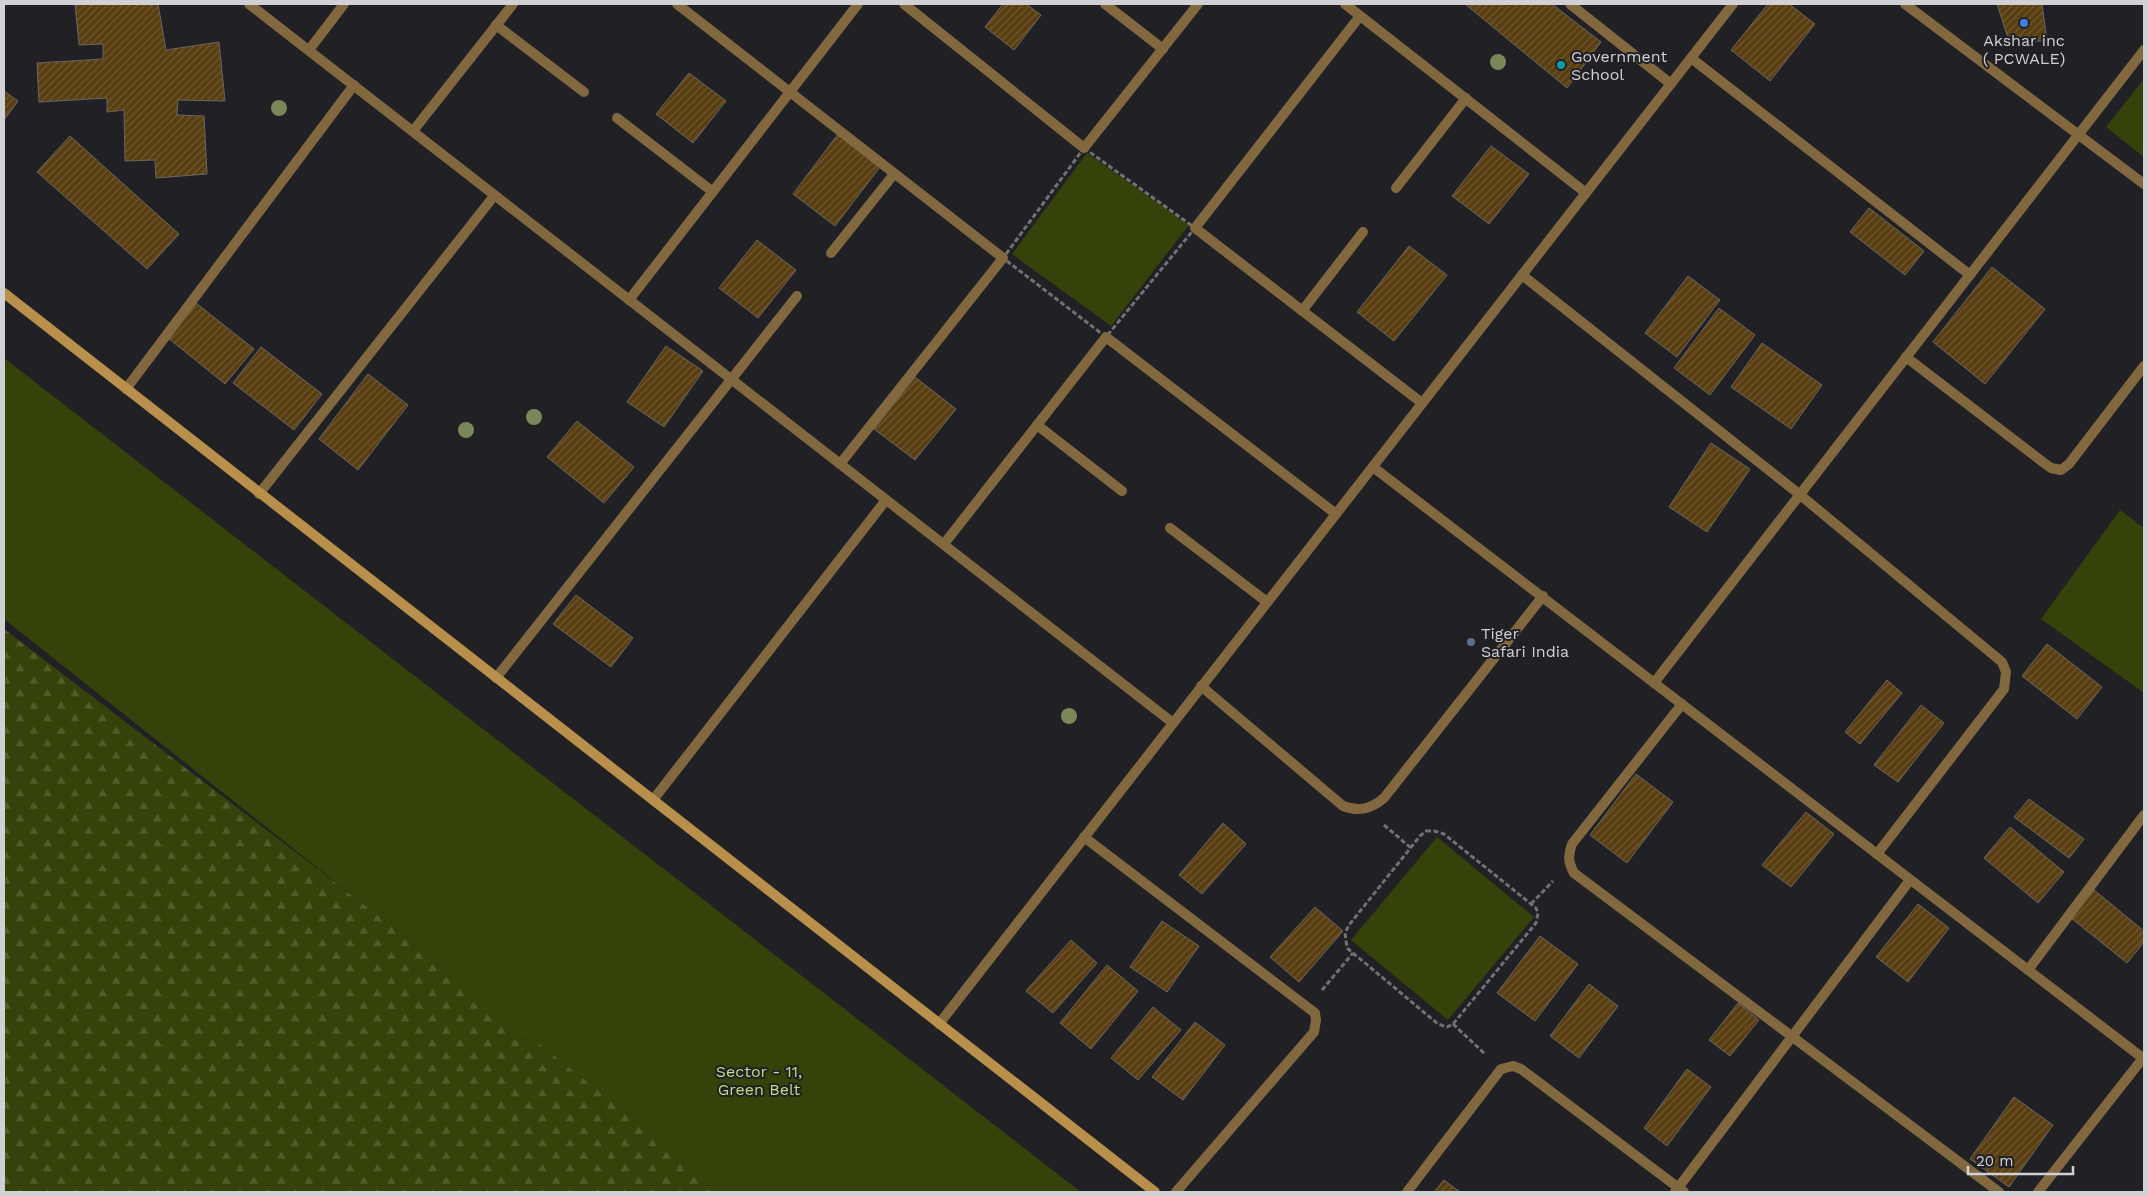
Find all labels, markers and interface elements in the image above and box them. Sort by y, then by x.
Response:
marker: Akshar inc ( PCWALE) [2018,17,2030,29]
place label: Akshar inc ( PCWALE) [1983,31,2065,68]
place label: Government School [1571,47,1667,84]
marker: Government School [1555,59,1567,71]
place label: Tiger Safari India [1481,624,1569,661]
marker: Tiger Safari India [1465,636,1477,648]
park label: Sector - 11, Green Belt [716,1062,802,1099]
scale bar [1968,1144,2073,1176]
text: 20 m [1976,1152,2014,1170]

